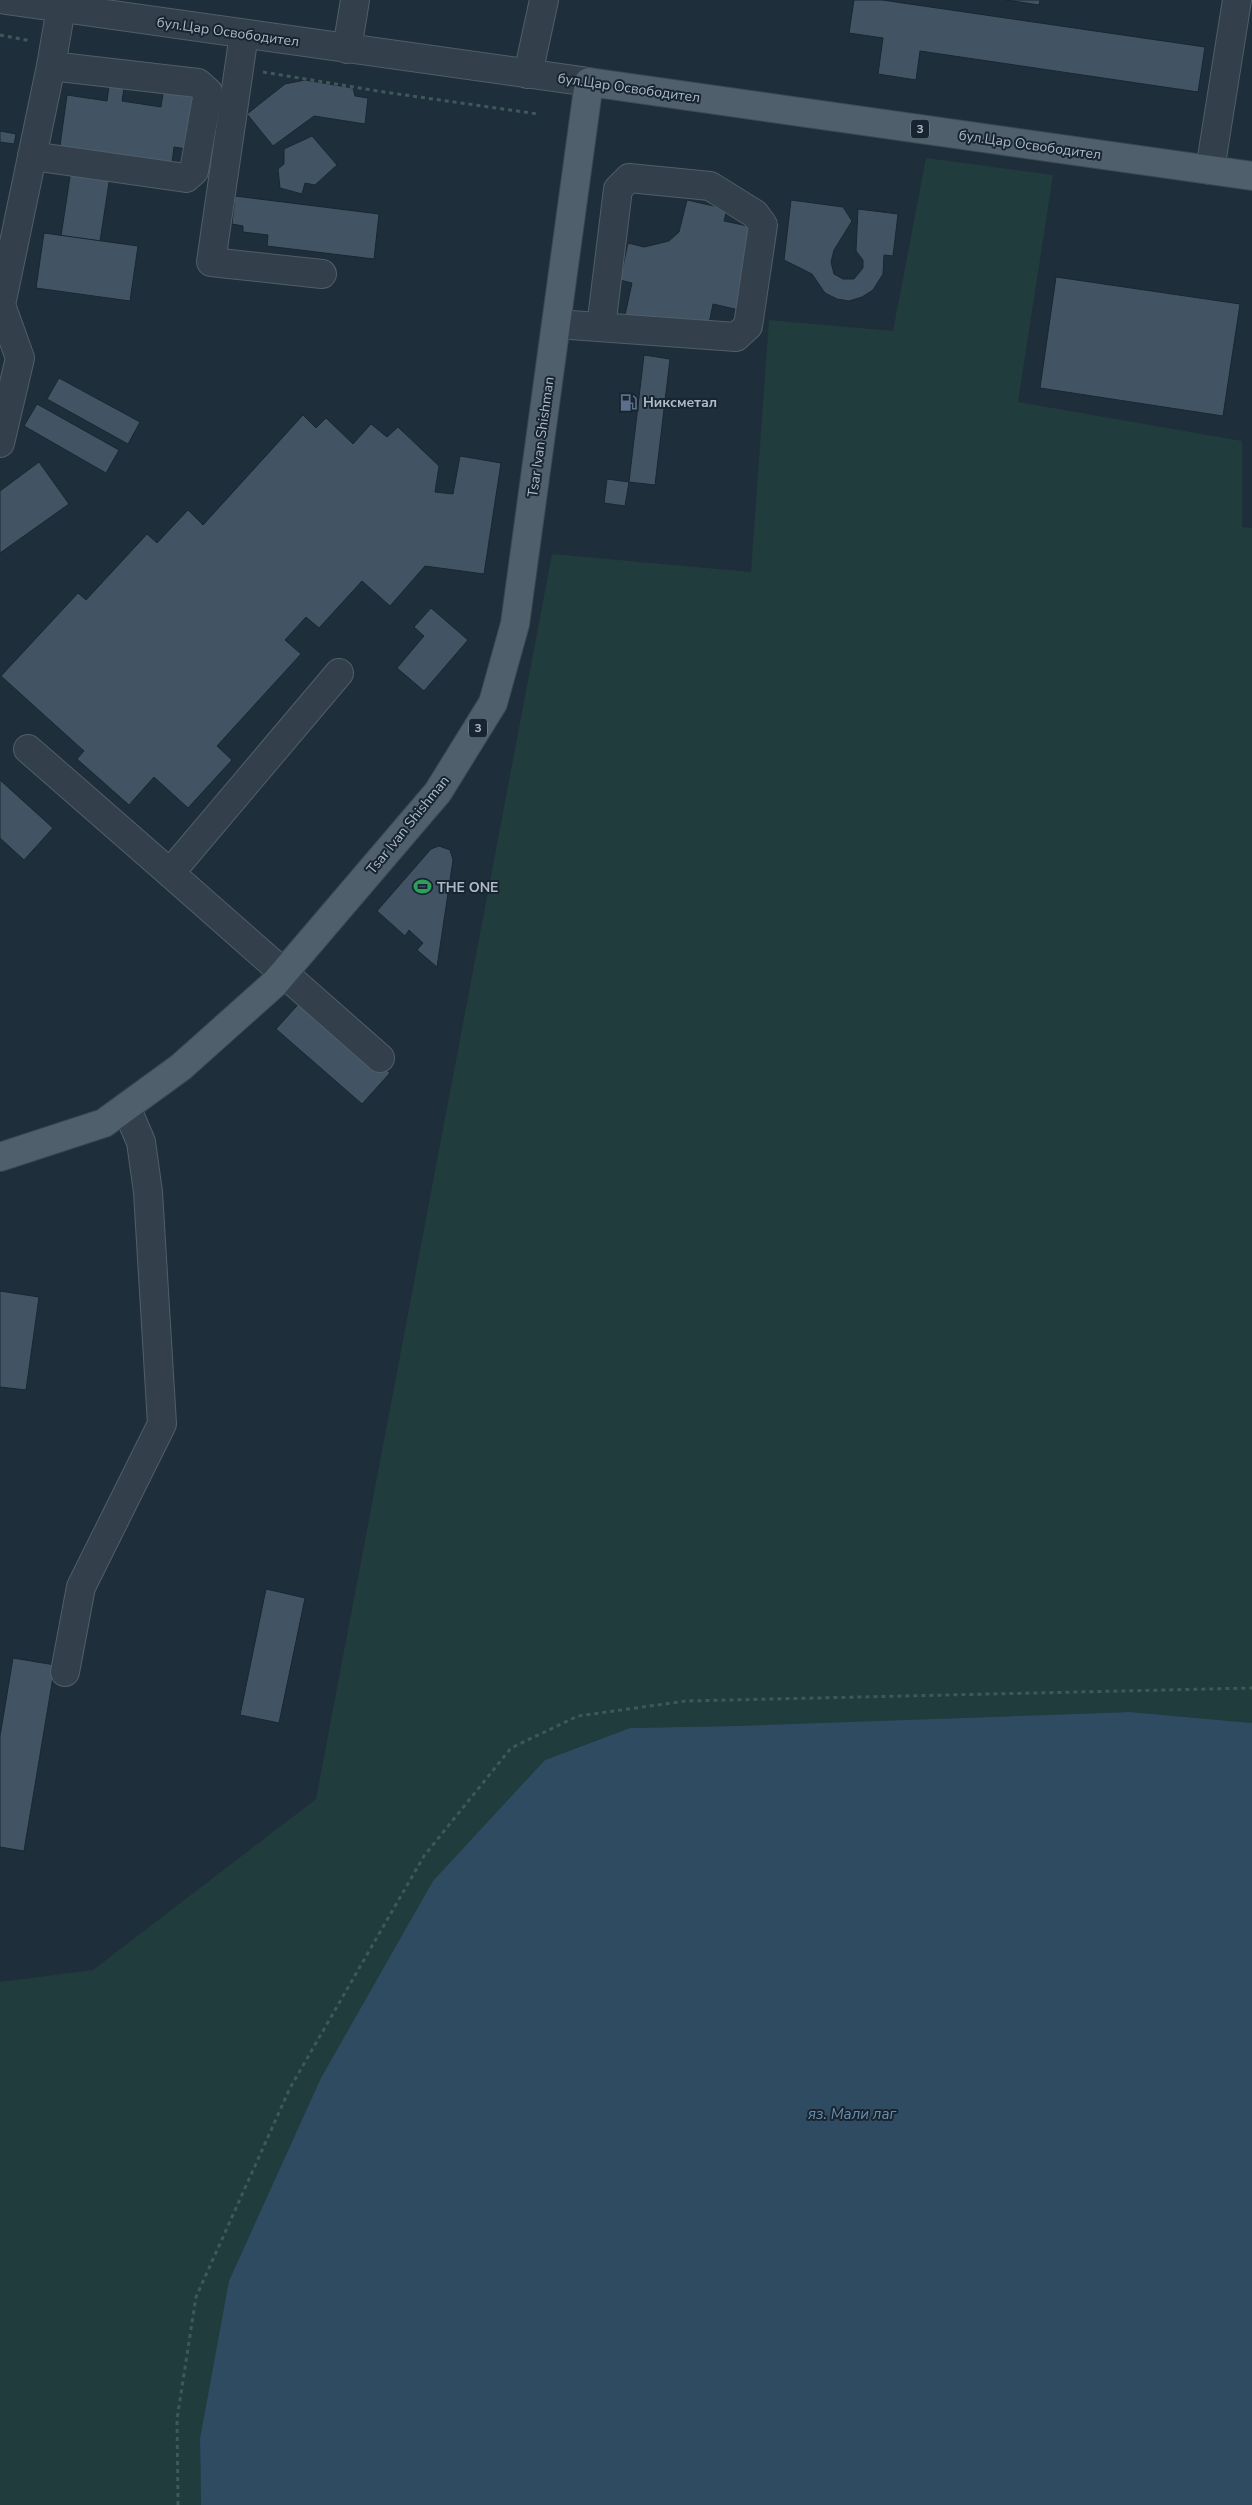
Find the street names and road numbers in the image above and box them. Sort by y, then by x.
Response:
street label: бул.Цар Освободител [156,13,300,51]
street label: бул.Цар Освободител [557,69,701,107]
road number: 3 [911,120,929,138]
street label: бул.Цар Освободител [958,126,1102,164]
street label: Tsar Ivan Shishman [523,375,559,499]
road number: 3 [469,718,487,738]
street label: Tsar Ivan Shishman [362,772,454,878]

